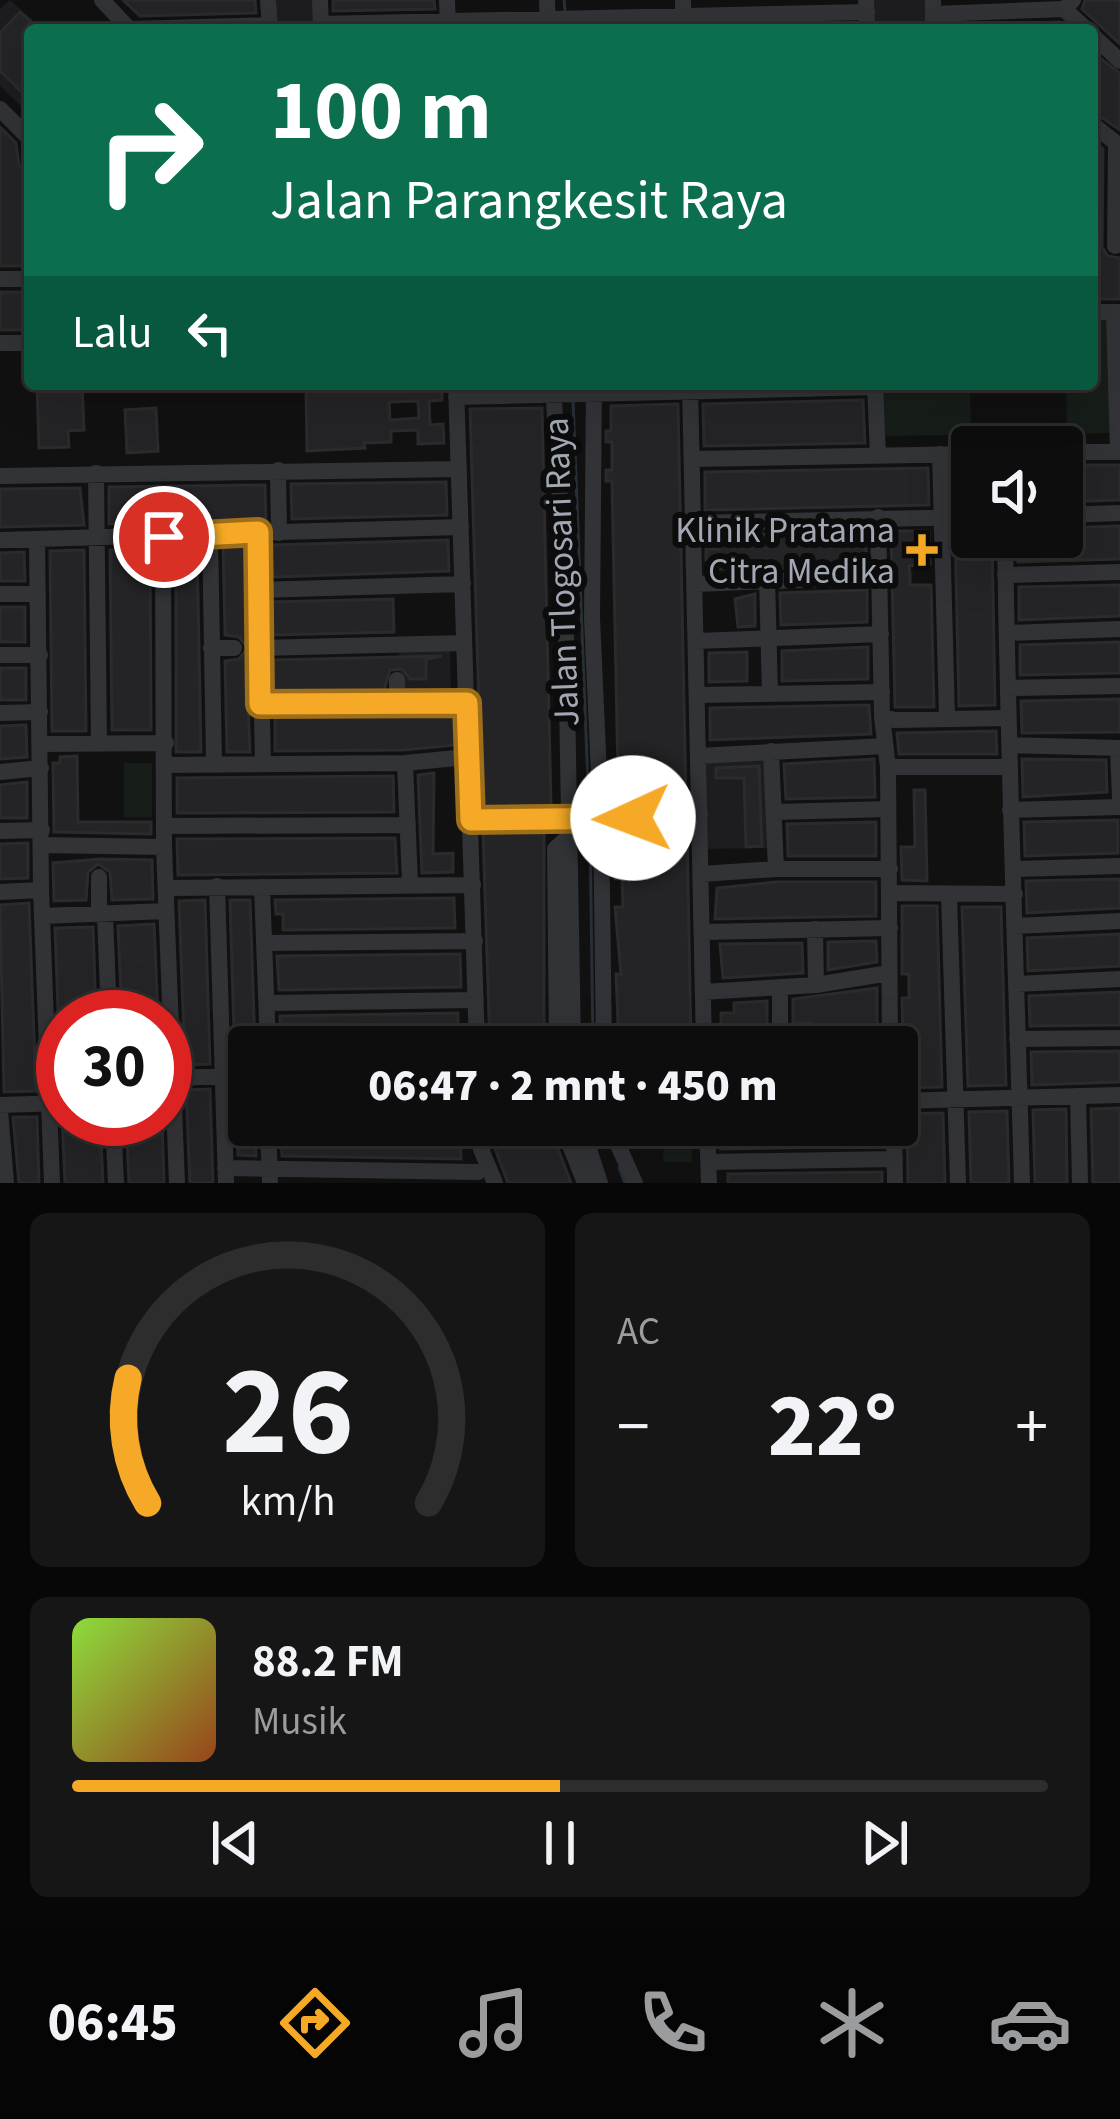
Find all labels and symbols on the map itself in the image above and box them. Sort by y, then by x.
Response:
street label: Jalan Tlogosari Raya [531,417,592,727]
pin [113,486,215,588]
place label: Klinik Pratama Citra Medika [675,505,895,597]
marker: Klinik Pratama Citra Medika [906,534,938,566]
position arrow [570,755,696,881]
speed limit sign: 30 [36,990,192,1146]

